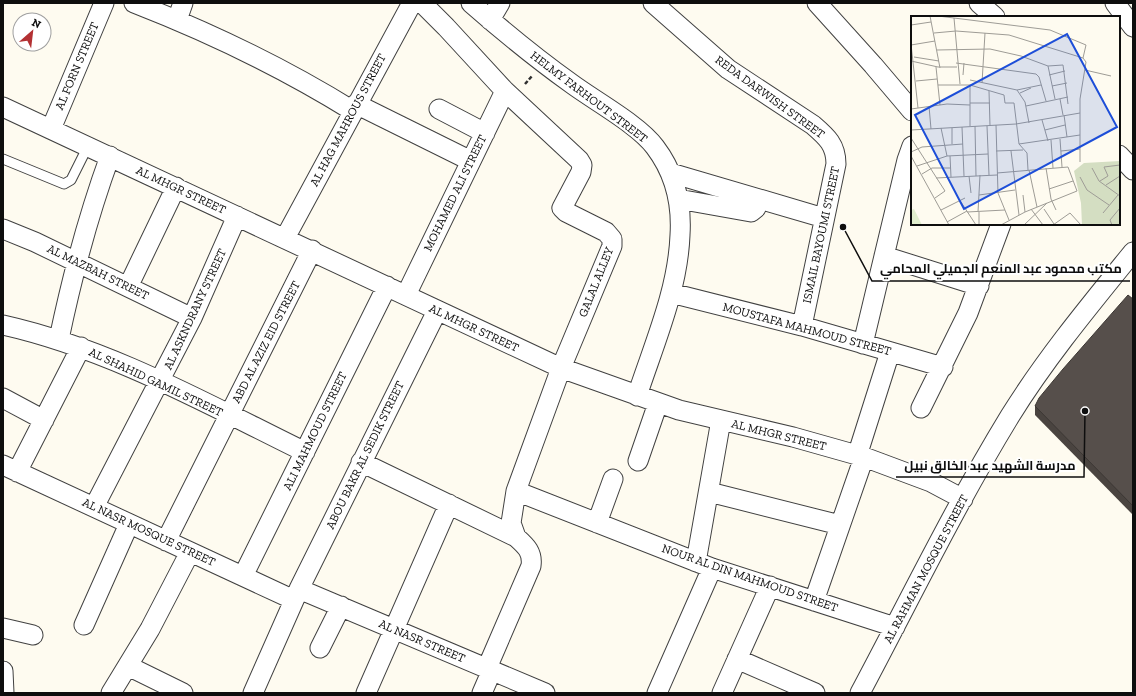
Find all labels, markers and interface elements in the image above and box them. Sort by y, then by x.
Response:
north arrow [12,12,52,52]
text: N [30,16,44,32]
inset map [911,16,1120,225]
street label: AL FORN STREET [52,20,102,112]
street label: HELMY FARHOUT STREET [528,48,651,146]
street label: AL HAG MAHROUS STREET [307,51,389,189]
street label: REDA DARWISH STREET [713,53,828,142]
street label: MOHAMED ALI STREET [421,132,490,254]
street label: AL MHGR STREET [134,163,229,217]
street label: ISMAIL BAYOUMI STREET [800,165,842,305]
street label: AL MAZBAH STREET [45,241,152,303]
street label: GALAL ALLEY [576,244,617,319]
street label: AL ASKNDRANY STREET [161,246,229,372]
callout: مكتب محمود عبد المنعم الجميلي المحامي [872,256,1130,281]
text: مكتب محمود عبد المنعم الجميلي المحامي [880,261,1122,280]
street label: ABD AL AZIZ EID STREET [229,278,303,405]
street label: MOUSTAFA MAHMOUD STREET [721,300,893,358]
street label: AL MHGR STREET [427,301,522,355]
street label: AL SHAHID GAMIL STREET [87,345,226,419]
street label: ALI MAHMOUD STREET [280,369,350,492]
street label: ABOU BAKR AL SEDIK STREET [323,378,407,531]
street label: AL MHGR STREET [730,416,829,454]
callout: مدرسة الشهيد عبد الخالق نبيل [896,452,1084,477]
text: مدرسة الشهيد عبد الخالق نبيل [904,458,1076,474]
street label: AL RAHMAN MOSQUE STREET [881,492,972,646]
street label: AL NASR MOSQUE STREET [80,495,218,569]
street label: NOUR AL DIN MAHMOUD STREET [660,541,840,615]
street label: AL NASR STREET [377,616,468,666]

